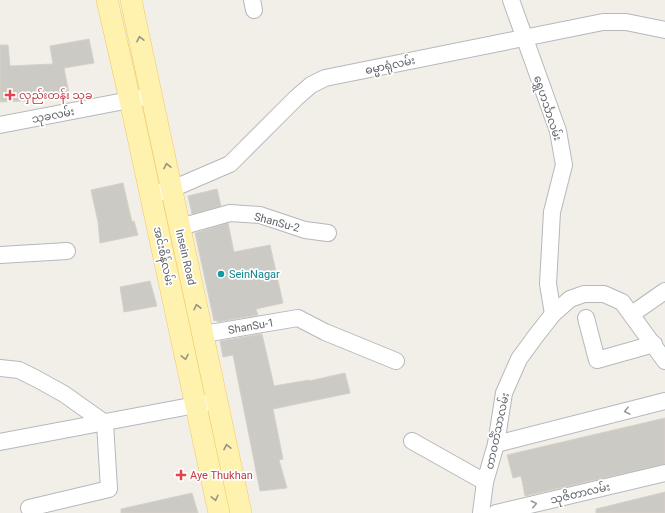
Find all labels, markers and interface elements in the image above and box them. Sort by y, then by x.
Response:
one-way arrow [136,36,144,42]
street label: ဓမ္မာရုံလမ်း [364,53,417,79]
street label: ရွှေဟင်္သာလမ်း [529,74,565,143]
place label: လှည်းတန်း သုခ [19,88,92,104]
marker: လှည်းတန်း သုခ [4,89,16,101]
street label: သုခလမ်း [30,104,76,128]
one-way arrow [163,163,171,169]
street label: ShanSu-2 [253,210,301,235]
street label: အင်းစိန်လမ်း [149,225,177,287]
street label: Insein Road [173,228,198,286]
place label: SeinNagar [229,268,280,281]
marker: SeinNagar [216,269,226,279]
one-way arrow [194,303,202,310]
street label: ShanSu-1 [227,316,275,337]
one-way arrow [180,354,188,360]
street label: တာဝတိံသာလမ်း [482,391,512,471]
one-way arrow [624,406,630,414]
one-way arrow [224,444,232,451]
marker: Aye Thukhan [175,469,187,481]
place label: Aye Thukhan [190,469,253,482]
street label: သုဇိတာလမ်း [549,479,612,509]
one-way arrow [211,494,219,501]
one-way arrow [530,500,537,509]

